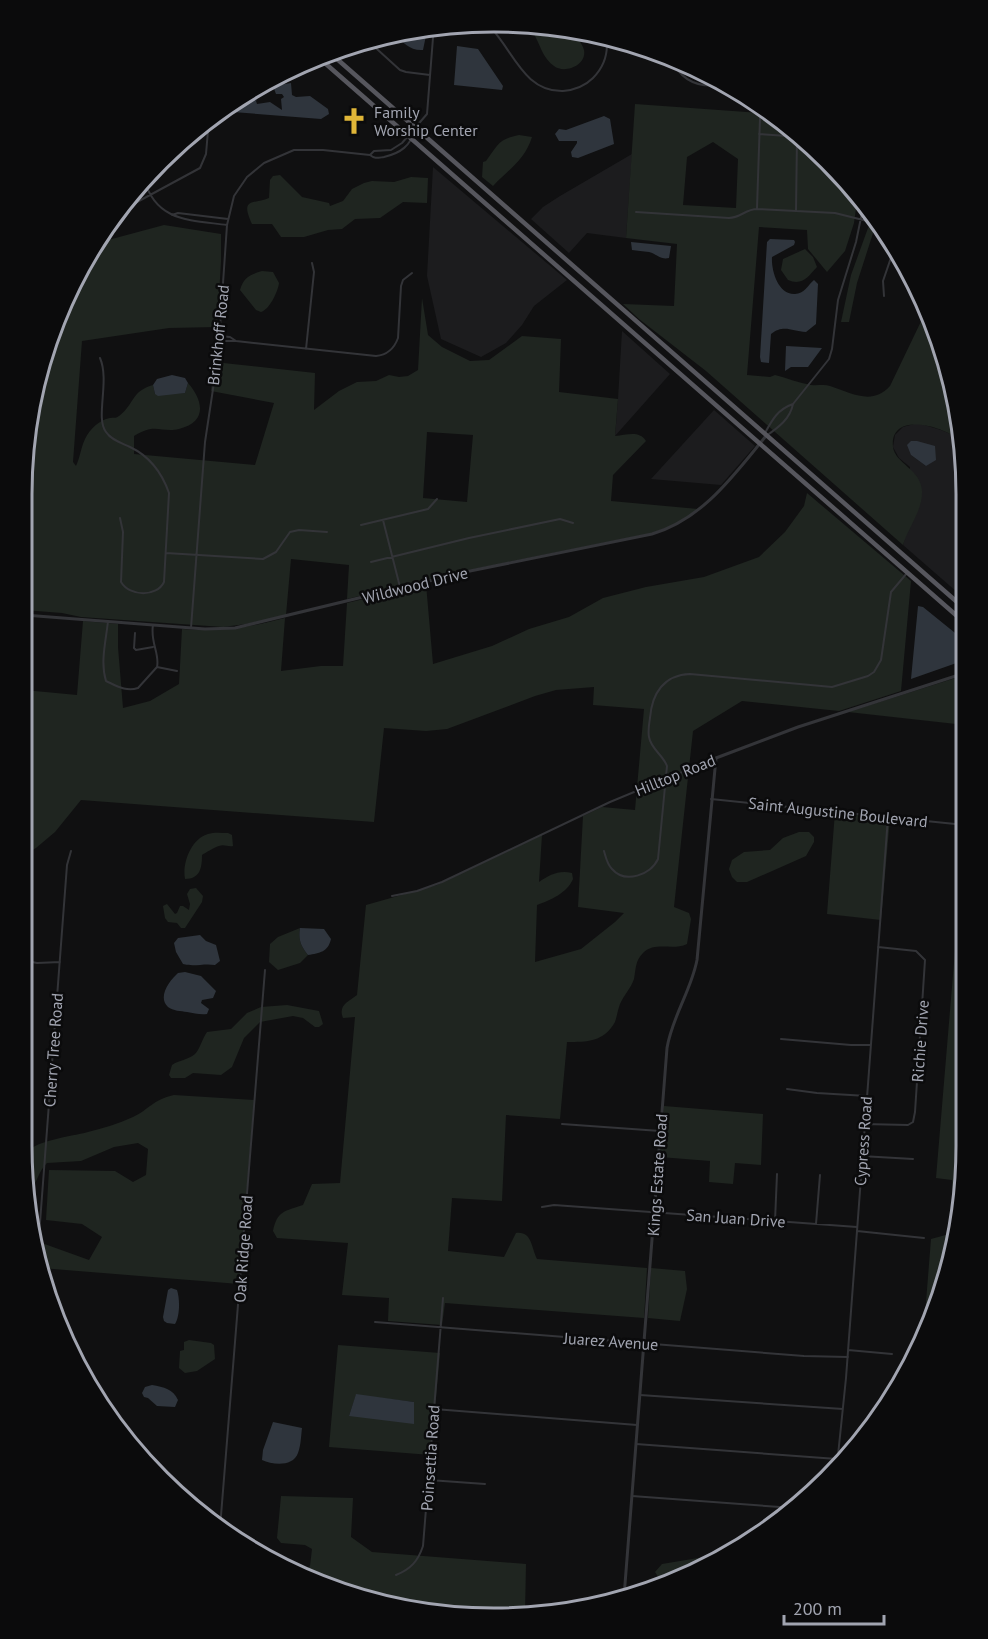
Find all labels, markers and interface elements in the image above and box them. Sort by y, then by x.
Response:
place label: Family Worship Center [374,102,478,140]
church icon: Family Worship Center [339,106,369,136]
street label: Brinkhoff Road [203,284,233,386]
street label: Wildwood Drive [360,562,470,608]
street label: Hilltop Road [632,750,718,800]
street label: Saint Augustine Boulevard [747,793,929,831]
street label: Cherry Tree Road [39,992,67,1108]
street label: Richie Drive [907,999,933,1083]
street label: Cypress Road [850,1096,876,1186]
street label: Kings Estate Road [643,1113,671,1237]
street label: Oak Ridge Road [229,1195,257,1303]
street label: San Juan Drive [686,1205,786,1231]
street label: Juarez Avenue [562,1328,659,1354]
street label: Poinsettia Road [416,1404,444,1512]
scale bar [784,1588,884,1626]
text: 200 m [793,1597,842,1620]

